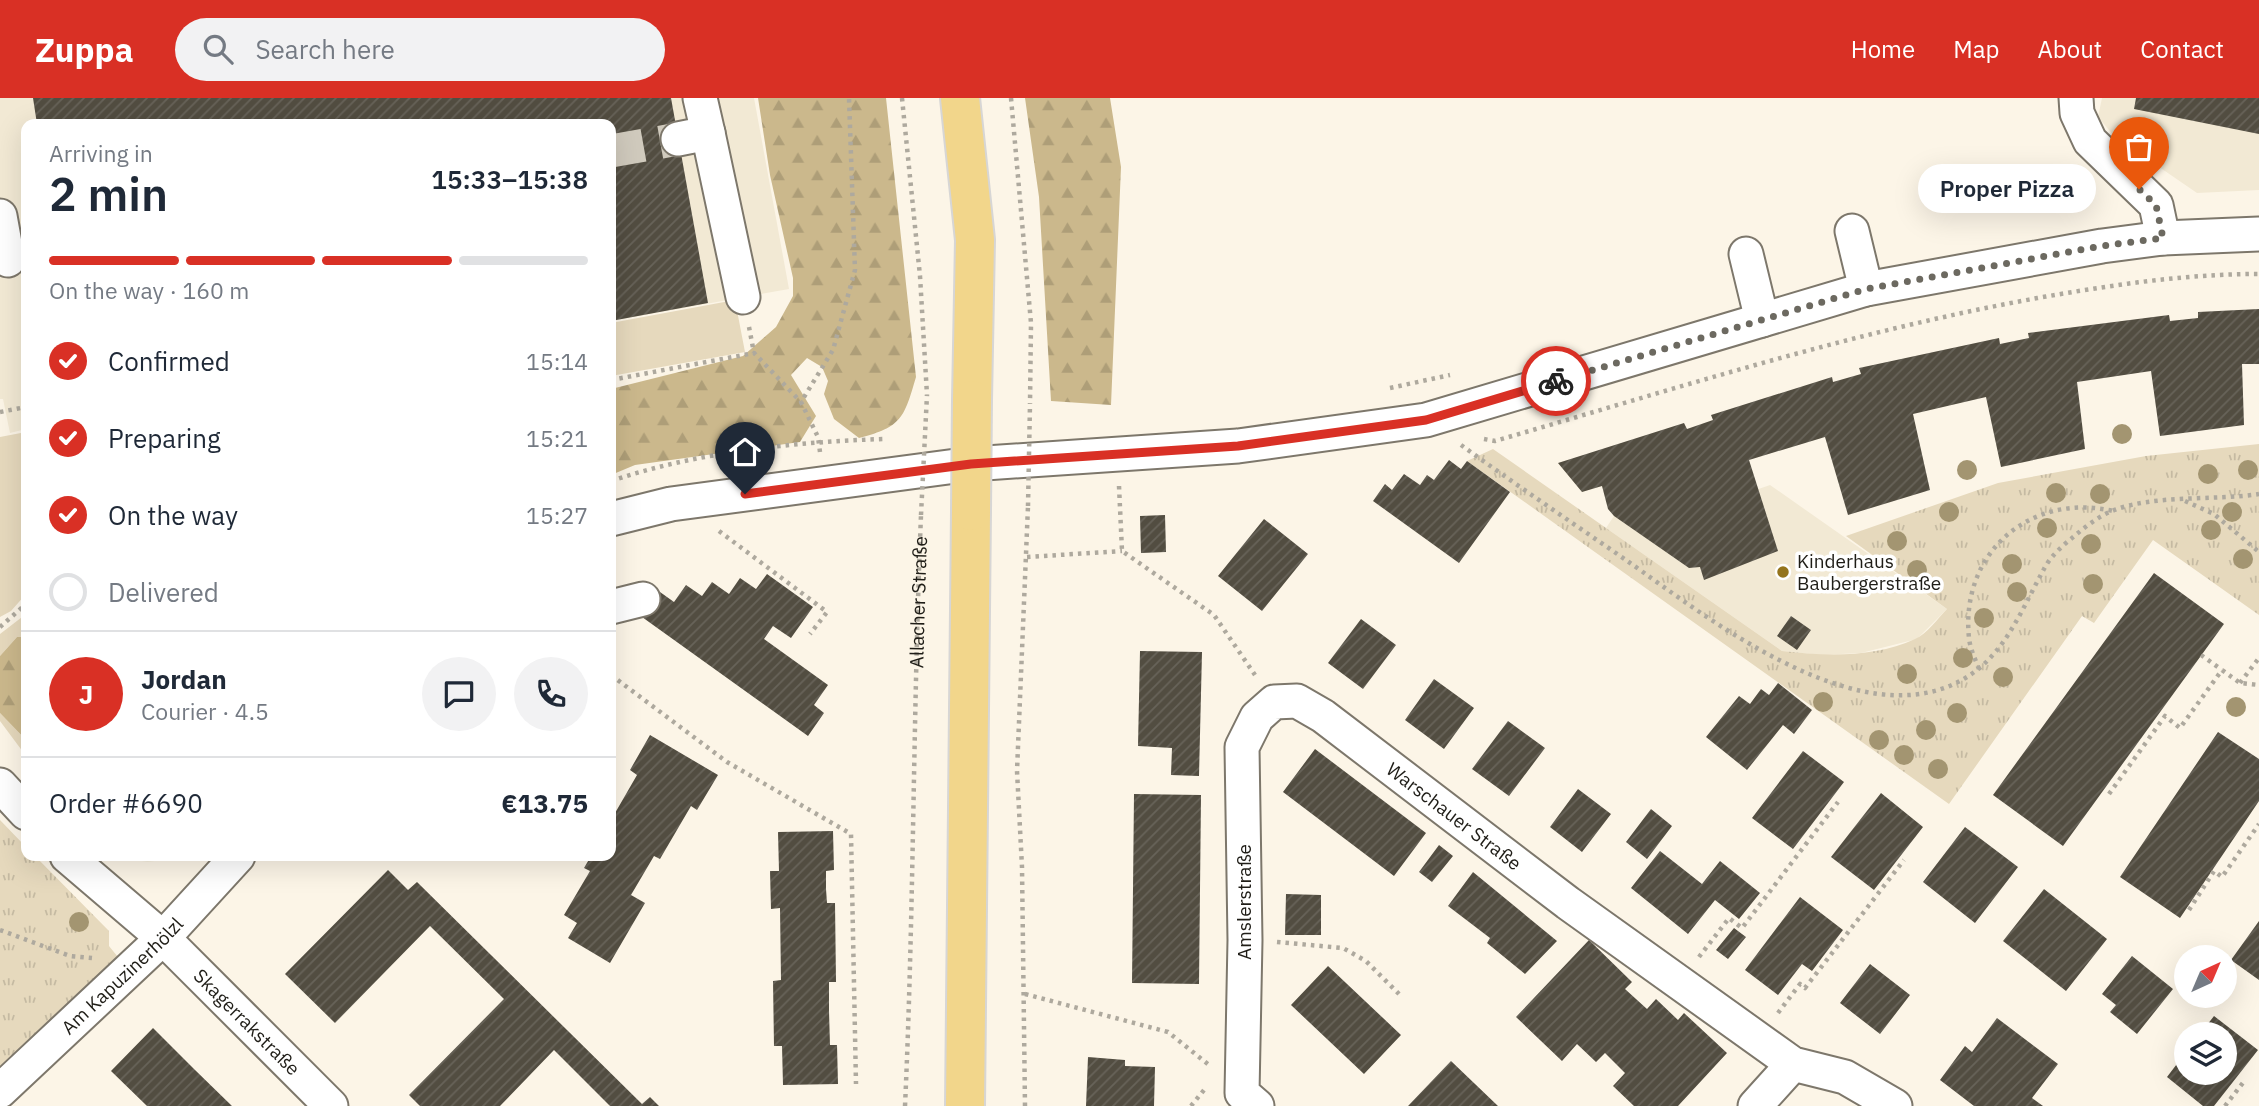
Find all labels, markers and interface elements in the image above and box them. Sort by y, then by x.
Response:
search box [175,18,665,81]
text: Zuppa [35,28,133,71]
icon: search [199,30,237,68]
text: Search here [255,32,395,66]
text: Home [1851,33,1915,65]
text: Map [1953,33,1999,65]
text: About [2037,33,2102,65]
text: Contact [2140,33,2224,65]
pin [2109,117,2169,189]
icon: bag [2120,128,2158,166]
text: Arriving in [49,138,153,168]
text: 15:33–15:38 [431,162,588,196]
text: 2 min [49,164,168,224]
callout: Proper Pizza [1918,164,2097,214]
text: Proper Pizza [1940,173,2074,203]
text: On the way · 160 m [49,275,249,305]
icon: check [49,342,87,380]
text: Confirmed [108,344,230,378]
text: 15:14 [526,346,588,376]
courier [1521,346,1591,416]
icon: bike [1537,362,1575,400]
icon: check [49,419,87,457]
text: Preparing [108,421,221,455]
pin [715,422,775,494]
text: 15:21 [526,423,588,453]
icon: home [726,433,764,471]
icon: check [49,496,87,534]
text: On the way [108,498,238,532]
text: 15:27 [526,500,588,530]
street label: Allacher Straße [904,536,932,669]
place label: Kinderhaus Baubergerstraße [1797,549,1941,595]
marker: Kinderhaus Baubergerstraße [1775,564,1791,580]
text: Delivered [108,575,219,609]
button: chat [422,657,496,731]
button: phone [514,657,588,731]
text: Jordan [141,662,227,696]
text: J [79,677,93,711]
text: Courier · 4.5 [141,696,269,726]
street label: Warschauer Straße [1382,757,1526,875]
text: Order #6690 [49,786,203,820]
text: €13.75 [501,786,588,820]
street label: Amslerstraße [1232,844,1256,960]
street label: Am Kapuzinerhölzl [56,912,188,1039]
north arrow [2174,945,2236,1008]
map controls [2174,945,2237,1085]
street label: Skagerrakstraße [189,964,305,1080]
button: layers [2174,1022,2237,1085]

